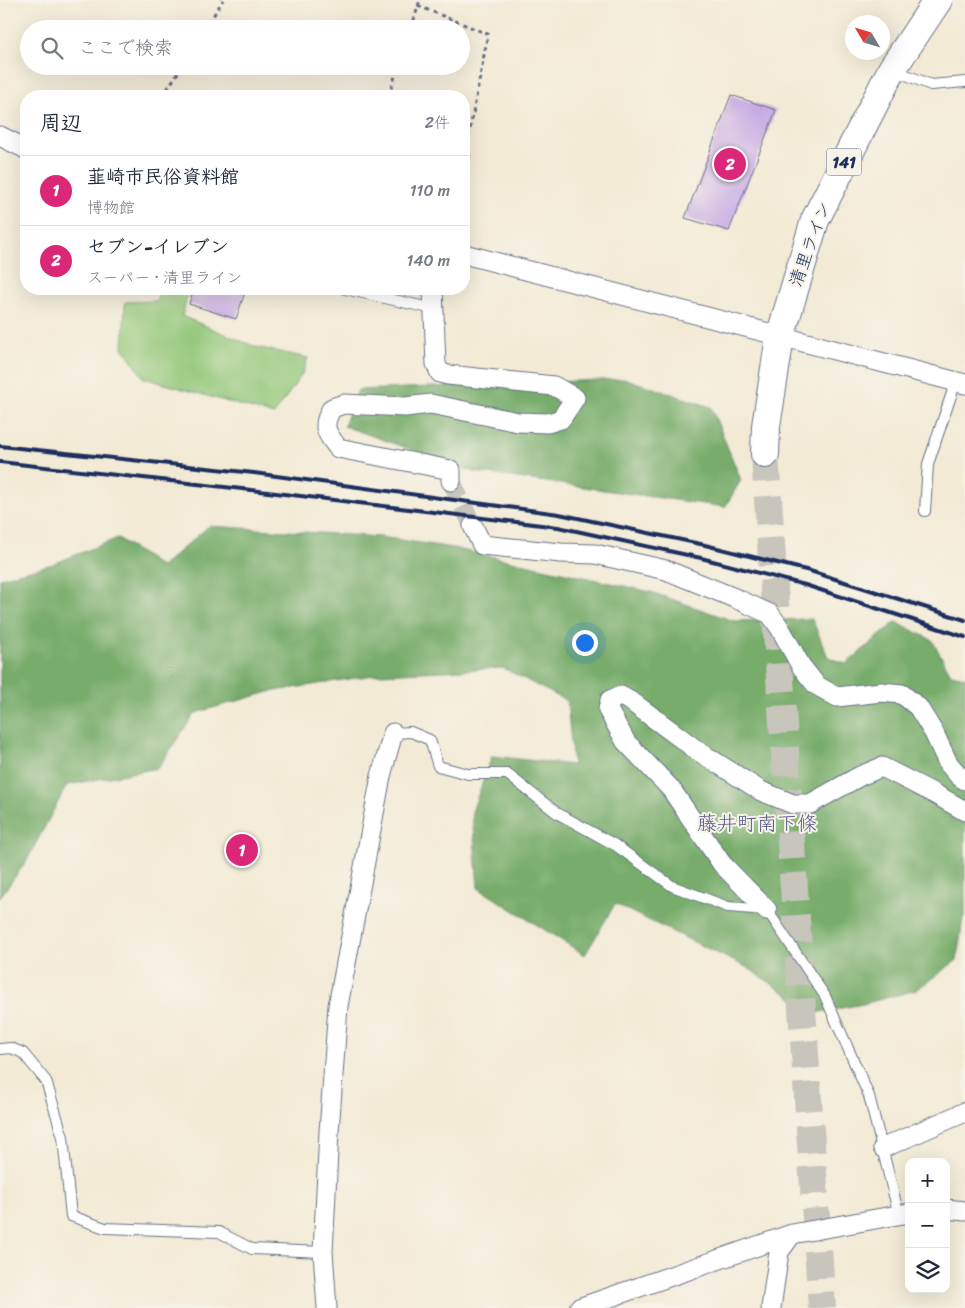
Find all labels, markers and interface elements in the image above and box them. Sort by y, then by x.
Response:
north arrow [845,15,890,60]
search box [20,20,470,75]
text: ここで検索 [78,31,173,64]
icon: search [38,34,66,62]
text: 周辺 [40,104,82,142]
text: 2件 [425,108,450,137]
pin: 2 [714,145,746,183]
road number: 141 [826,148,862,176]
text: 韮崎市民俗資料館 [87,160,239,193]
text: 1 [53,176,59,205]
text: 110 m [410,176,450,205]
text: 博物館 [87,193,135,222]
street label: 清里ライン [780,197,840,291]
text: セブン-イレブン [87,230,229,263]
text: 2 [51,246,61,275]
text: 140 m [407,246,450,275]
text: スーパー · 清里ライン [87,263,242,292]
your location [572,630,598,656]
district label: 藤井町南下條 [697,806,817,841]
pin: 1 [226,831,258,869]
map controls [905,1158,950,1293]
button: + [905,1158,950,1203]
button: − [905,1203,950,1248]
button: layers [905,1248,950,1293]

